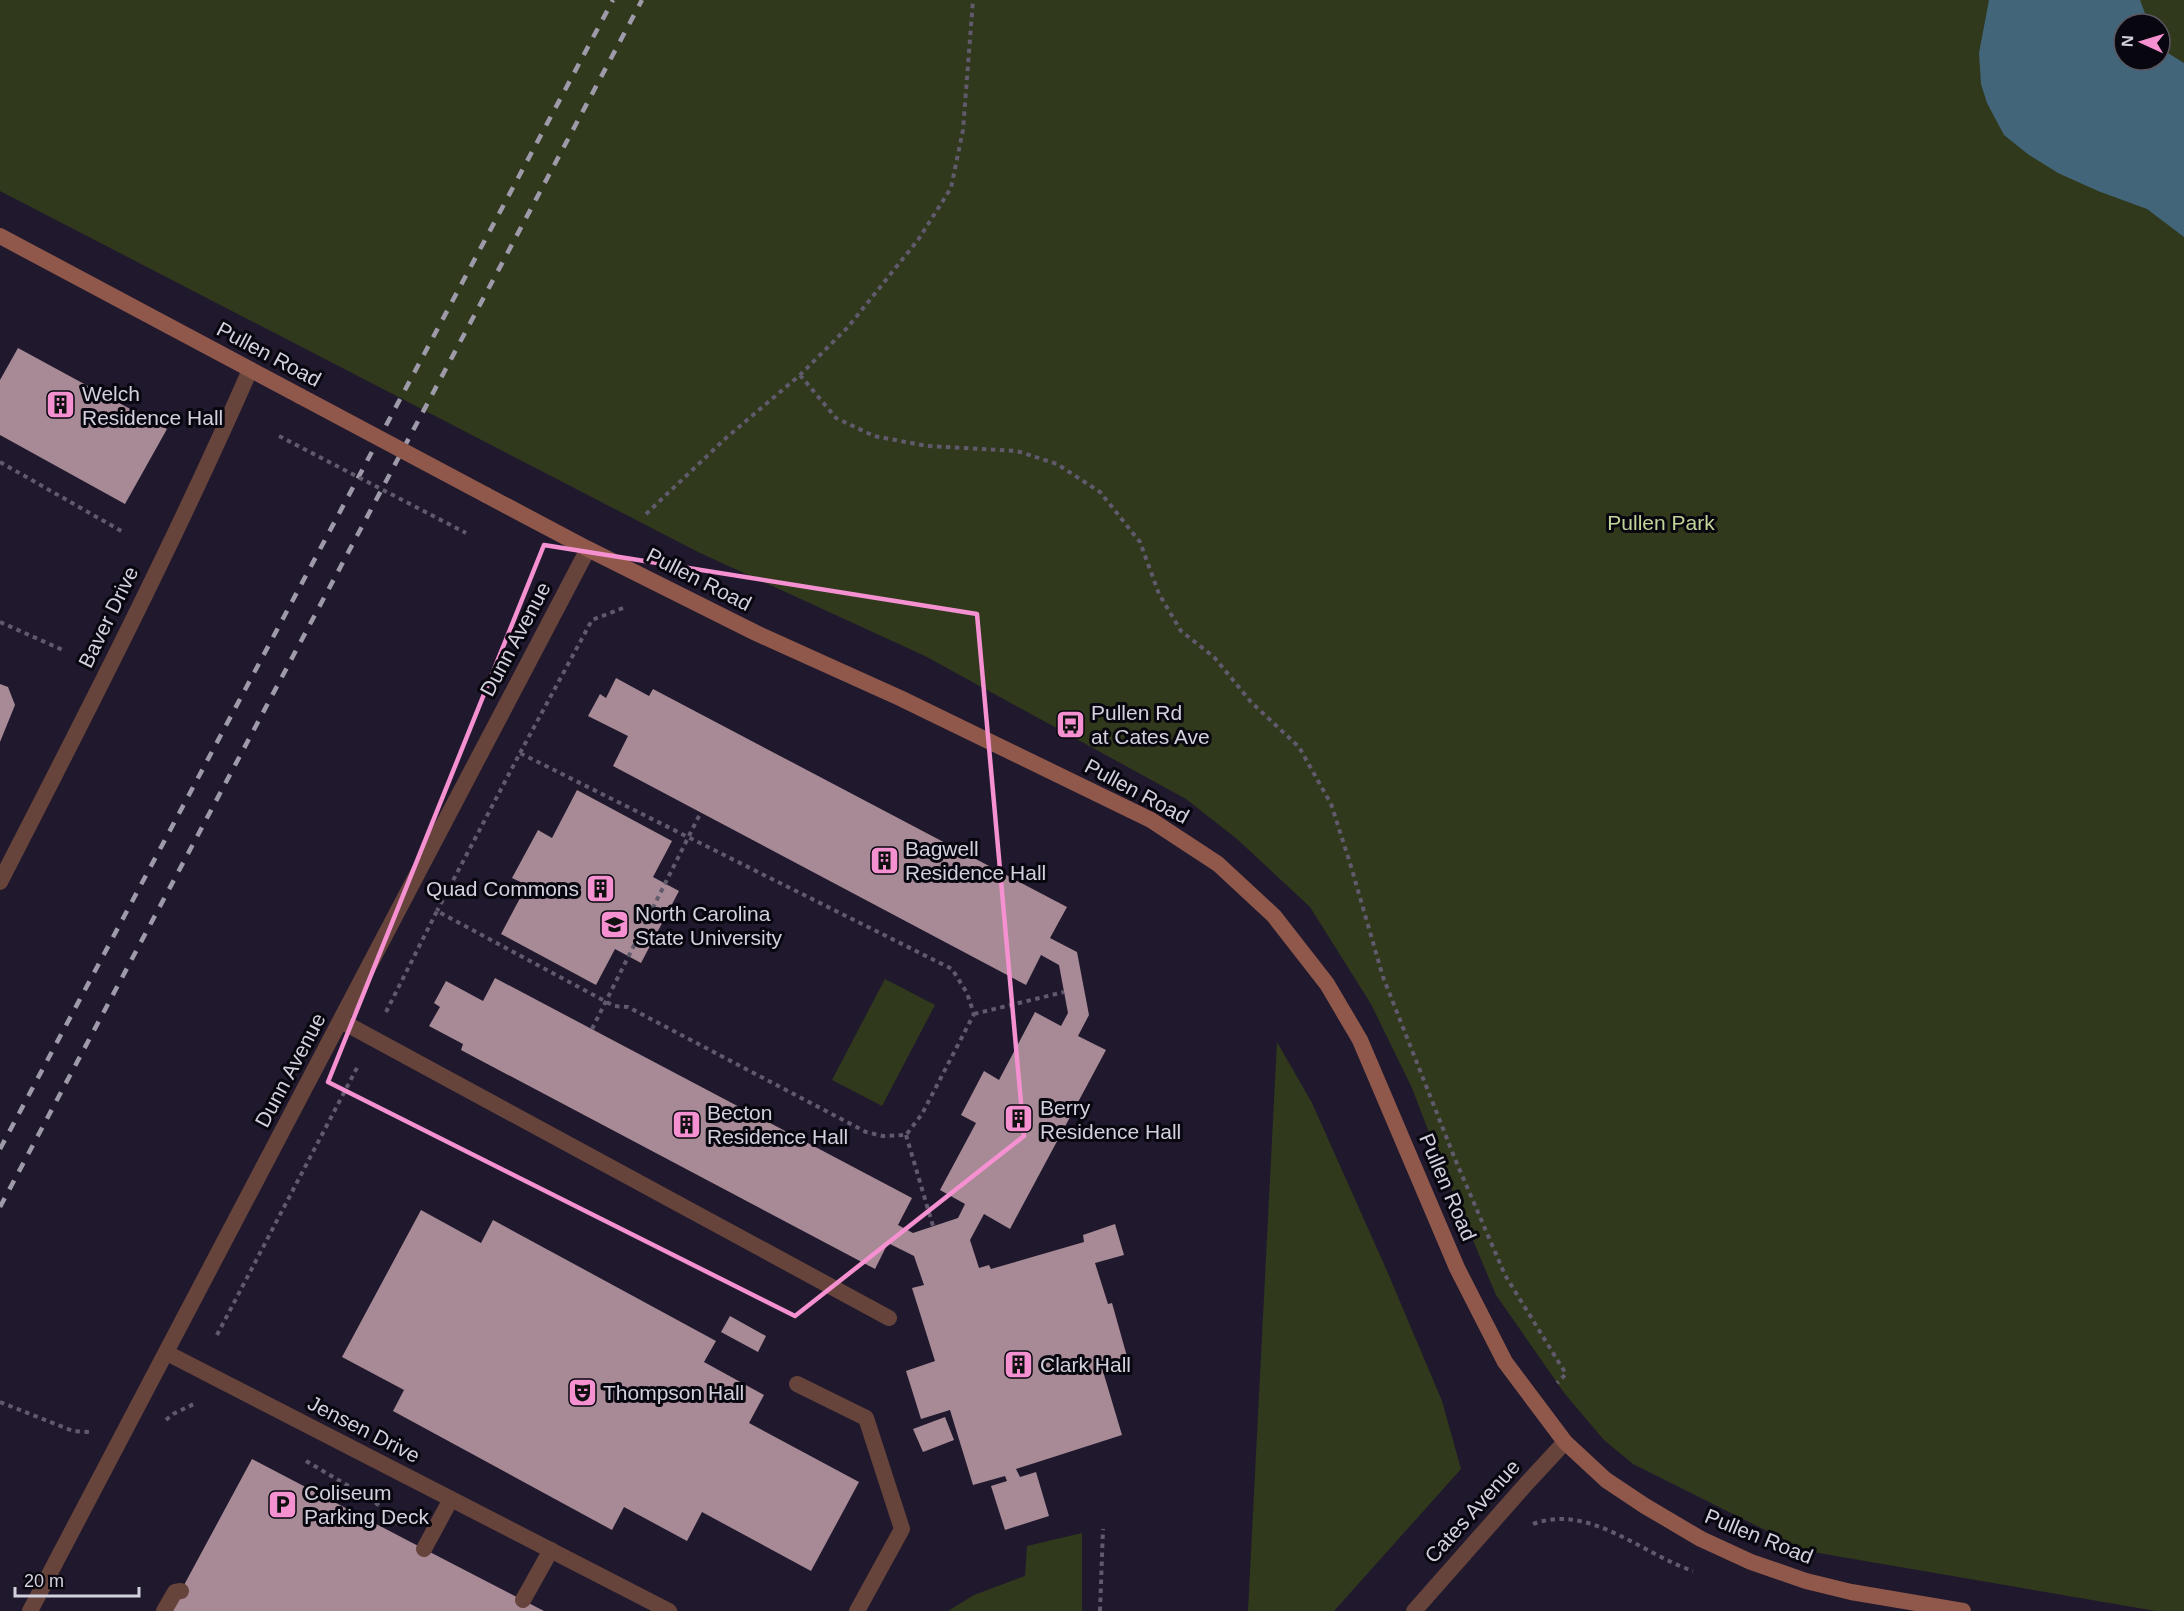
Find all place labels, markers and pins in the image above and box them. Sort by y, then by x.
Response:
place label: Welch Residence Hall [82,382,223,429]
building icon: Welch Residence Hall [45,389,77,421]
place label: Pullen Rd at Cates Ave [1091,701,1210,748]
bus stop icon: Pullen Rd at Cates Ave [1054,708,1086,740]
place label: Bagwell Residence Hall [905,837,1046,884]
building icon: Bagwell Residence Hall [868,844,900,876]
building icon: Quad Commons [584,872,616,904]
place label: Quad Commons [426,877,579,900]
place label: North Carolina State University [635,902,783,949]
school or university icon: North Carolina State University [598,909,630,941]
place label: Berry Residence Hall [1040,1096,1181,1143]
place label: Becton Residence Hall [707,1101,848,1148]
building icon: Berry Residence Hall [1003,1103,1035,1135]
building icon: Becton Residence Hall [670,1108,702,1140]
building icon: Clark Hall [1003,1348,1035,1380]
place label: Clark Hall [1040,1353,1131,1376]
theatre icon: Thompson Hall [566,1376,598,1408]
place label: Thompson Hall [603,1381,744,1404]
place label: Coliseum Parking Deck [304,1481,429,1528]
parking icon: Coliseum Parking Deck [267,1488,299,1520]

